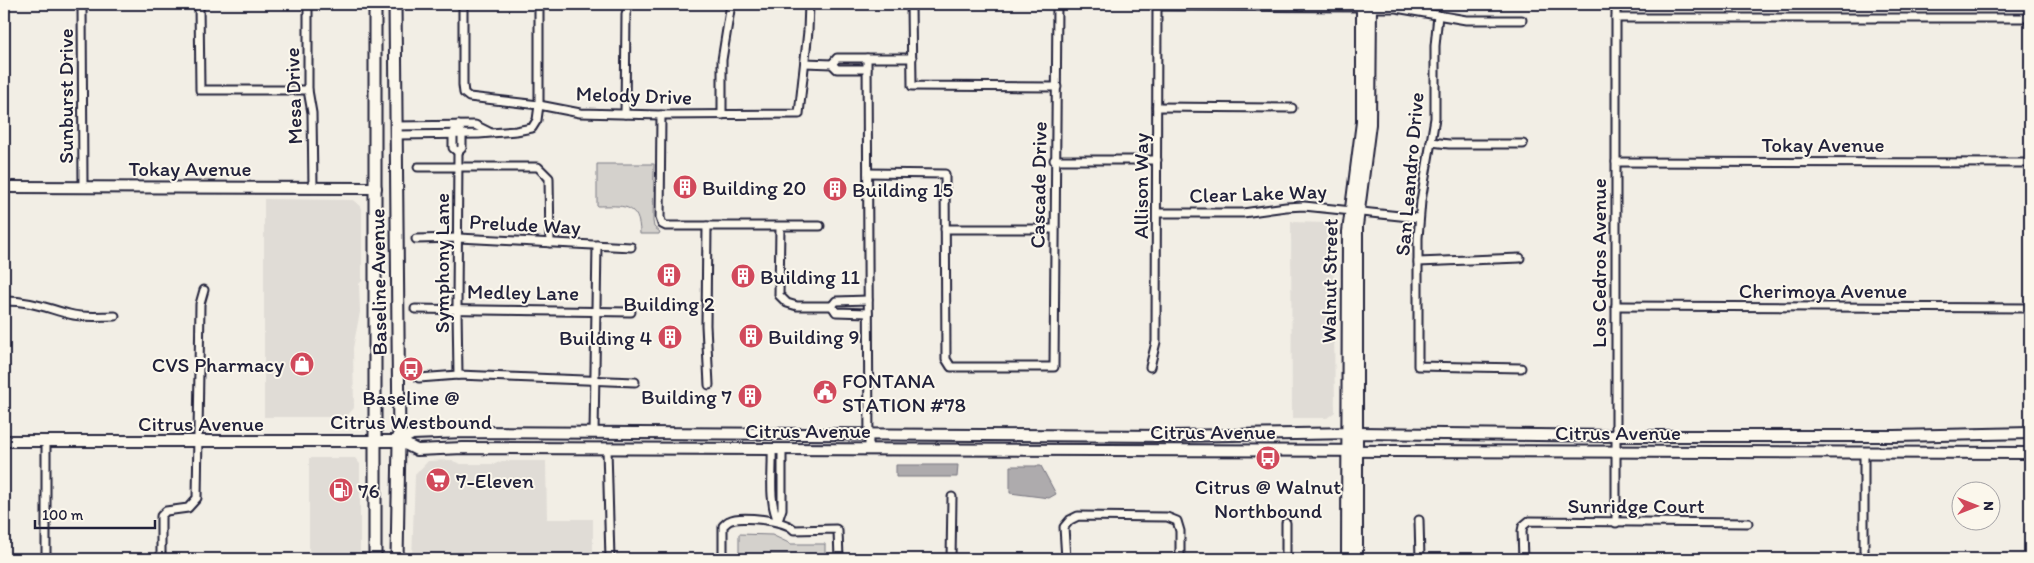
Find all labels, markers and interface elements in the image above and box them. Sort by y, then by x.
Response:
street label: Sunburst Drive [53,28,78,164]
street label: Mesa Drive [279,47,307,145]
street label: Melody Drive [575,80,693,110]
street label: San Leandro Drive [1389,91,1429,257]
street label: Cascade Drive [1024,121,1052,249]
street label: Tokay Avenue [1762,132,1884,157]
street label: Allison Way [1128,133,1153,239]
street label: Tokay Avenue [129,156,251,181]
building icon: Building 20 [672,174,698,200]
place label: Building 20 [702,175,806,200]
building icon: Building 15 [822,176,848,202]
place label: Building 15 [852,177,953,202]
street label: Clear Lake Way [1189,178,1327,208]
street label: Los Cedros Avenue [1586,178,1611,348]
street label: Symphony Lane [429,193,454,333]
street label: Baseline Avenue [364,208,392,356]
street label: Prelude Way [469,209,582,239]
street label: Walnut Street [1315,218,1343,344]
building icon: Building 2 [656,262,682,288]
building icon: Building 11 [730,263,756,289]
place label: Building 11 [760,264,860,289]
street label: Cherimoya Avenue [1739,278,1907,303]
street label: Medley Lane [467,279,579,305]
place label: Building 2 [623,291,715,316]
building icon: Building 9 [738,323,764,349]
building icon: Building 4 [657,324,683,350]
place label: Building 9 [768,324,859,349]
place label: Building 4 [559,325,652,350]
shop icon: CVS Pharmacy [289,351,315,377]
place label: CVS Pharmacy [152,352,284,377]
bus stop icon: Baseline @ Citrus Westbound [398,356,424,382]
place label: FONTANA STATION #78 [842,368,966,417]
public building icon: FONTANA STATION #78 [812,379,838,405]
building icon: Building 7 [737,383,763,409]
place label: Building 7 [641,384,732,409]
place label: Baseline @ Citrus Westbound [330,385,492,434]
street label: Citrus Avenue [138,411,264,436]
street label: Citrus Avenue [745,418,871,443]
street label: Citrus Avenue [1150,419,1276,444]
street label: Citrus Avenue [1555,420,1681,445]
bus stop icon: Citrus @ Walnut Northbound [1255,445,1281,471]
supermarket icon: 7-Eleven [425,467,451,493]
place label: 7-Eleven [456,468,534,493]
place label: Citrus @ Walnut Northbound [1195,474,1341,523]
fuel station icon: 76 [328,477,354,503]
place label: 76 [358,478,380,503]
north arrow [1952,480,2002,530]
street label: Sunridge Court [1567,493,1705,518]
scale bar [35,498,155,530]
text: N [1980,501,1997,511]
text: 100 m [42,506,84,524]

